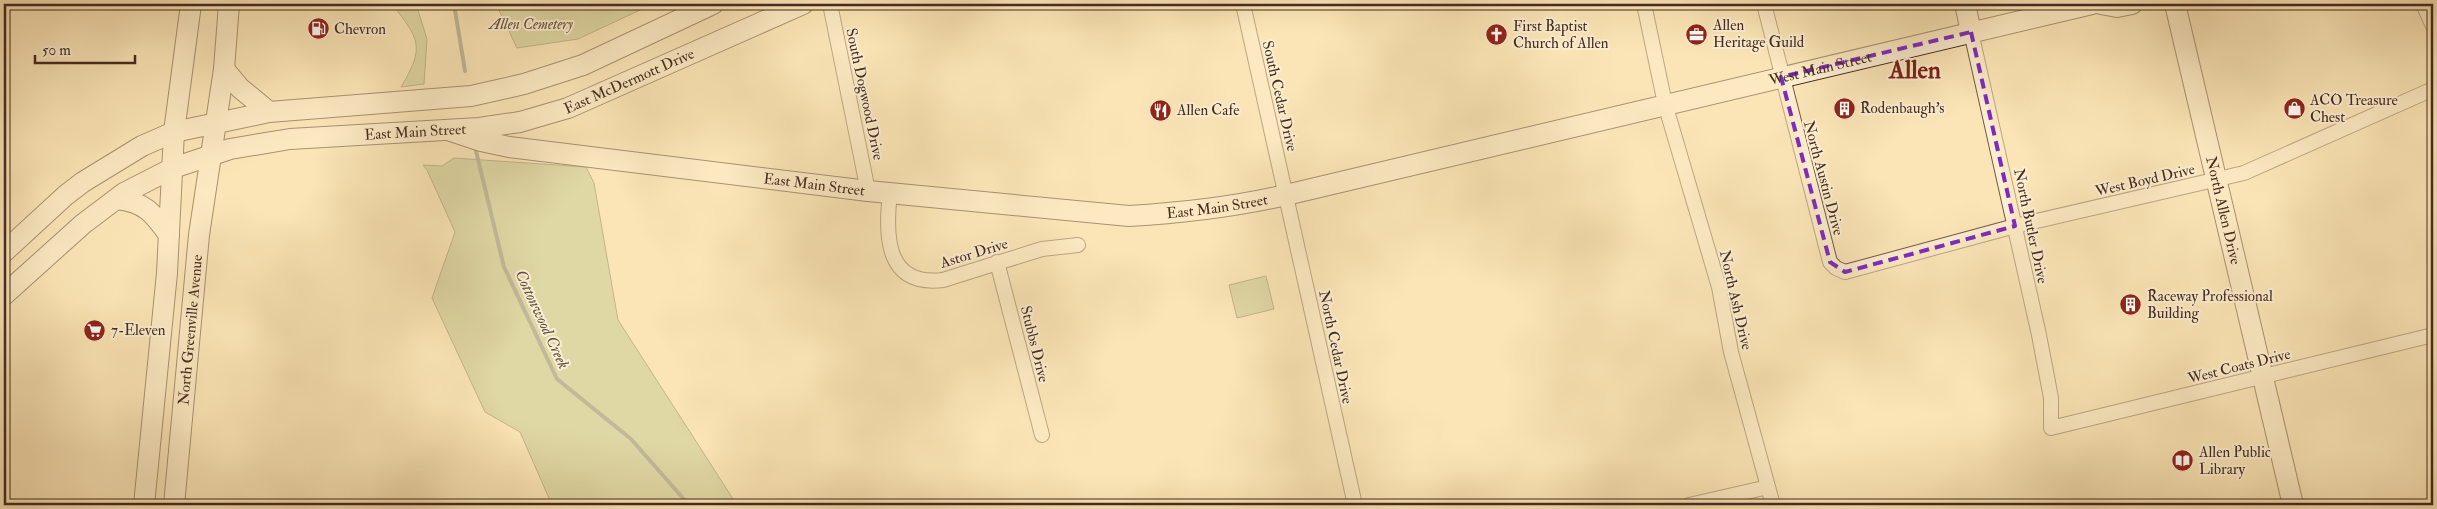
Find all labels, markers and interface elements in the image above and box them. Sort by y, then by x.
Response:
park label: Allen Cemetery [487,15,574,34]
place label: Allen Heritage Guild [1712,16,1805,52]
fuel station icon: Chevron [306,17,330,41]
place label: First Baptist Church of Allen [1513,17,1609,53]
place label: Chevron [334,20,386,39]
office icon: Allen Heritage Guild [1685,22,1709,46]
church icon: First Baptist Church of Allen [1485,23,1509,47]
street label: South Dogwood Drive [841,26,888,162]
scale bar [35,32,135,64]
street label: South Cedar Drive [1258,39,1301,153]
text: 50 m [42,41,71,60]
street label: East McDermott Drive [561,44,697,119]
street label: West Main Street [1766,47,1874,90]
district label: Allen [1888,55,1941,86]
place label: ACO Treasure Chest [2309,91,2398,127]
building icon: Rodenbaugh's [1832,96,1856,120]
shop icon: ACO Treasure Chest [2282,97,2306,121]
restaurant icon: Allen Cafe [1149,98,1173,122]
place label: Rodenbaugh's [1860,99,1944,118]
place label: Allen Cafe [1176,101,1239,120]
street label: North Austin Drive [1799,119,1848,238]
street label: East Main Street [364,120,467,145]
street label: North Allen Drive [2201,154,2245,266]
street label: West Boyd Drive [2092,160,2197,201]
street label: North Butler Drive [2009,167,2052,285]
street label: East Main Street [763,169,866,201]
street label: East Main Street [1166,190,1270,223]
street label: Astor Drive [937,234,1010,273]
street label: North Ash Drive [1715,248,1756,352]
street label: North Greenville Avenue [174,254,207,406]
water label: Cottonwood Creek [510,267,574,372]
place label: Raceway Professional Building [2147,287,2273,323]
street label: North Cedar Drive [1314,289,1357,406]
building icon: Raceway Professional Building [2119,293,2143,317]
street label: Stubbs Drive [1016,304,1053,384]
supermarket icon: 7-Eleven [83,318,107,342]
place label: 7-Eleven [111,321,166,340]
street label: West Coats Drive [2185,345,2292,389]
place label: Allen Public Library [2198,443,2271,479]
library icon: Allen Public Library [2171,449,2195,473]

